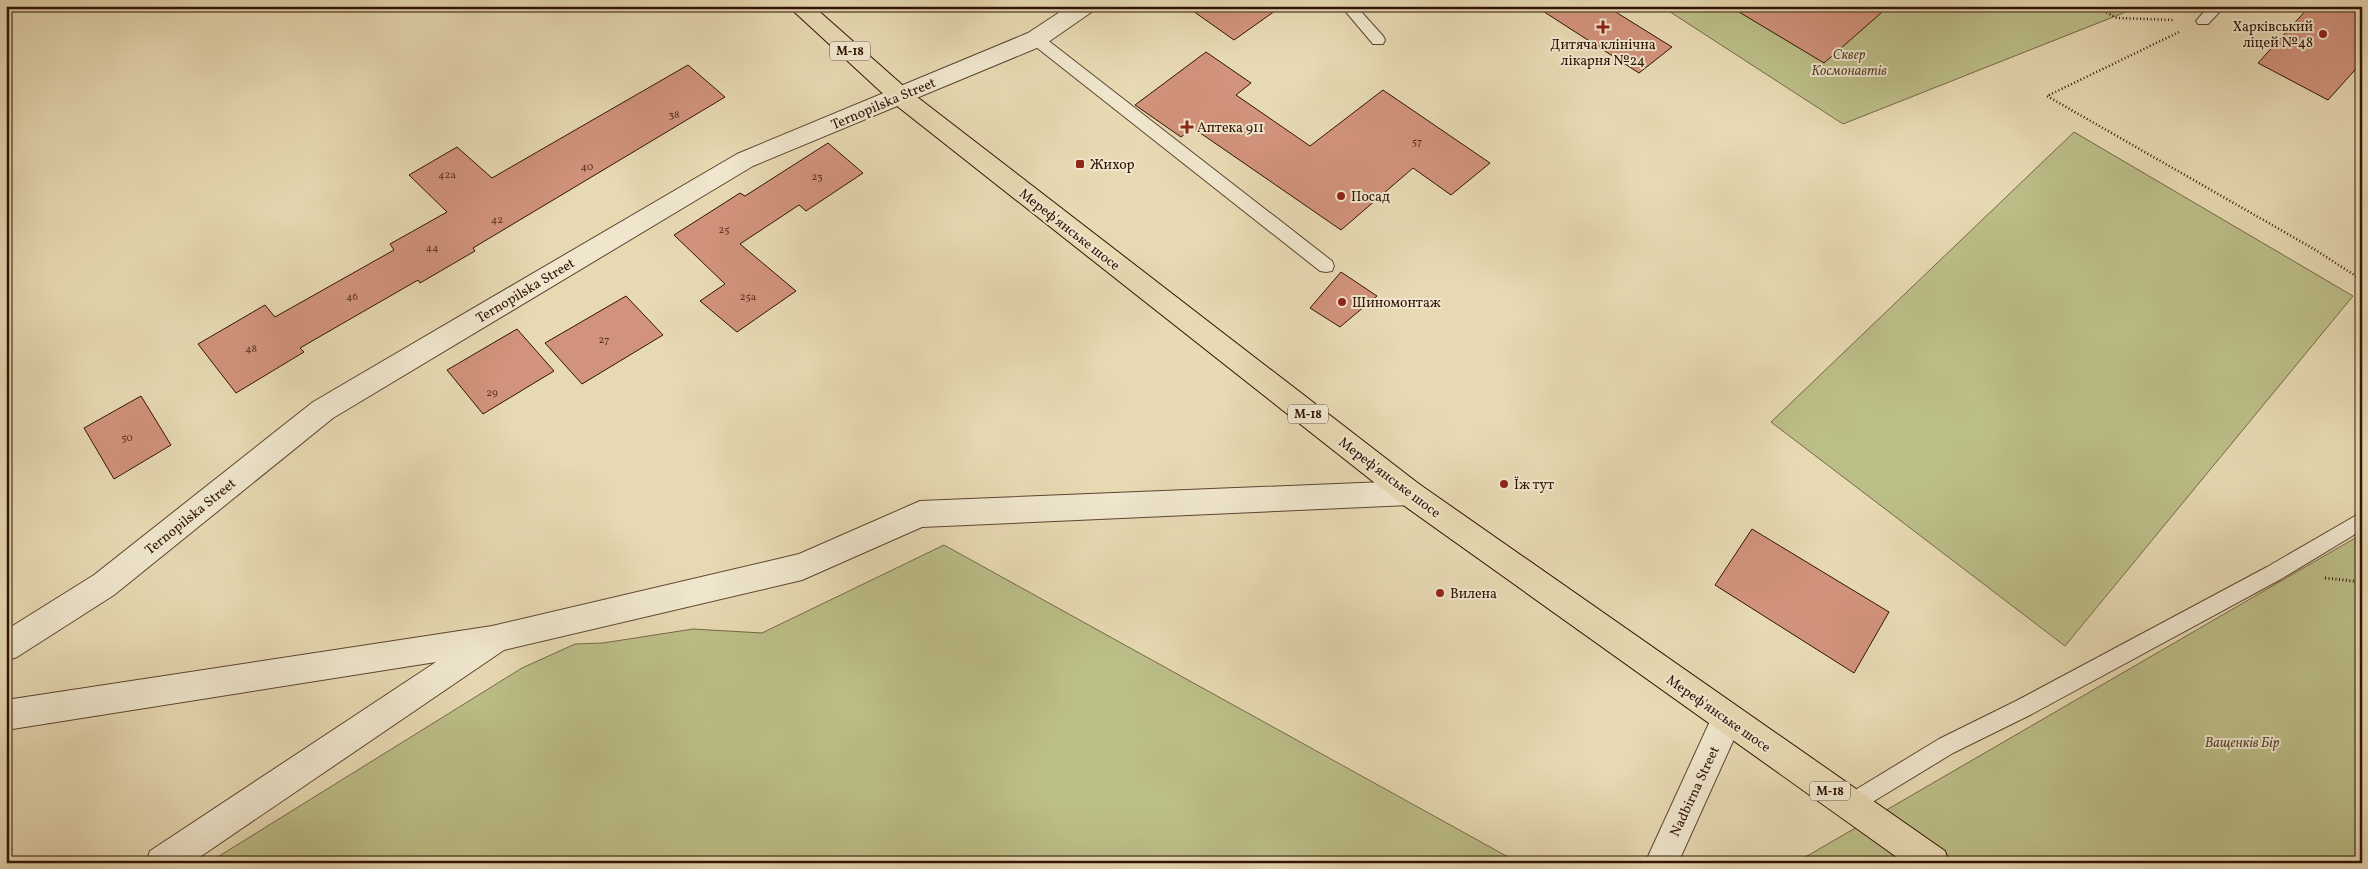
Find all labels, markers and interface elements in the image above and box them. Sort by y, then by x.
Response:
place label: Харківський ліцей №48 [2233,18,2313,53]
marker: Дитяча клінічна лікарня №24 [1596,20,1610,34]
marker: Харківський ліцей №48 [2317,28,2329,40]
place label: Дитяча клінічна лікарня №24 [1550,36,1656,71]
road number: М-18 [830,41,870,60]
park label: Сквер Космонавтів [1811,46,1887,81]
street label: Ternopilska Street [828,74,939,135]
house number: 38 [668,108,680,123]
place label: Аптека 911 [1197,119,1264,138]
marker: Аптека 911 [1181,121,1193,133]
house number: 57 [1412,135,1422,150]
place label: Жихор [1090,156,1135,175]
marker: Жихор [1074,158,1086,170]
house number: 40 [581,160,594,175]
house number: 42а [438,168,456,183]
house number: 23 [811,170,823,185]
street label: Мереф'янське шосе [1015,185,1124,276]
place label: Посад [1351,188,1390,207]
marker: Посад [1335,190,1347,202]
house number: 42 [491,213,503,228]
house number: 25 [718,223,730,238]
house number: 44 [425,241,439,256]
street label: Ternopilska Street [473,254,579,328]
house number: 46 [346,290,358,305]
house number: 25а [740,290,757,305]
place label: Шиномонтаж [1352,294,1441,313]
marker: Шиномонтаж [1336,296,1348,308]
house number: 27 [599,333,609,348]
house number: 48 [245,342,257,357]
house number: 29 [486,386,498,401]
road number: М-18 [1288,404,1328,424]
house number: 50 [121,431,133,446]
street label: Мереф'янське шосе [1334,433,1444,523]
street label: Ternopilska Street [141,474,241,560]
place label: Їж тут [1514,476,1554,495]
marker: Їж тут [1498,478,1510,490]
place label: Вилена [1450,585,1497,604]
marker: Вилена [1434,587,1446,599]
street label: Мереф'янське шосе [1662,671,1774,758]
park label: Ващенків Бір [2205,734,2280,753]
street label: Nadbirna Street [1666,743,1725,840]
road number: М-18 [1810,781,1850,800]

